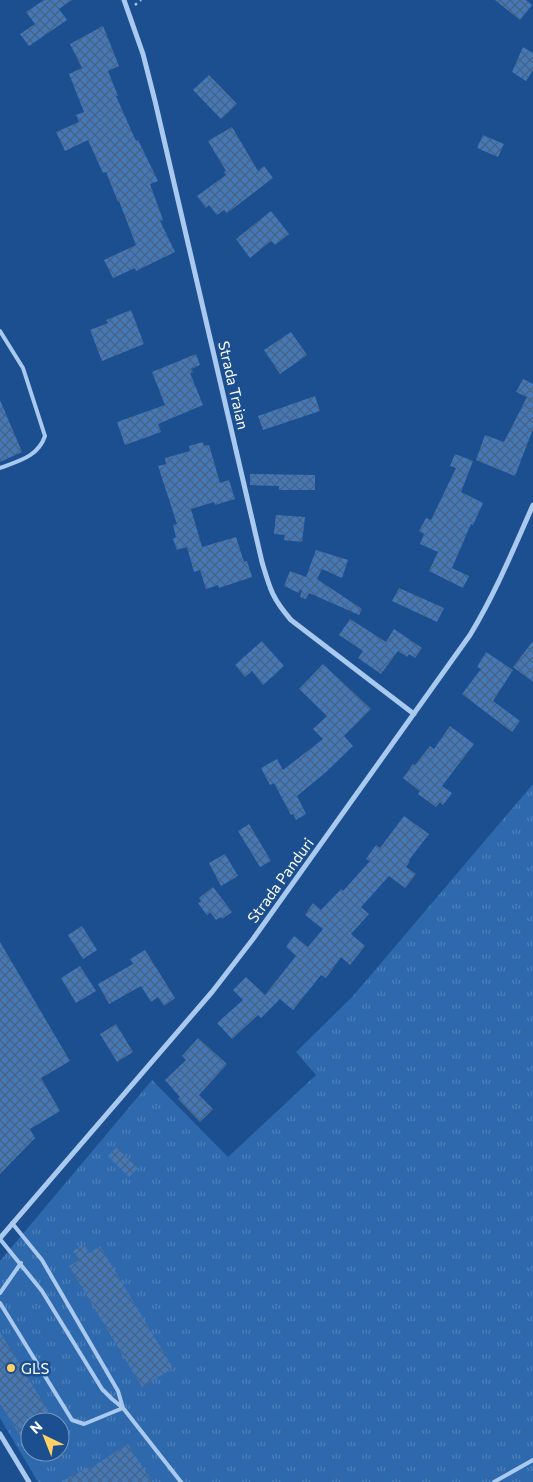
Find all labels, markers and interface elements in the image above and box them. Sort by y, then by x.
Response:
street label: Strada Traian [215,339,253,431]
street label: Strada Panduri [243,834,317,926]
place label: GLS [21,1359,50,1377]
marker: GLS [5,1362,17,1374]
north arrow [20,1412,70,1462]
text: N [26,1417,45,1437]

